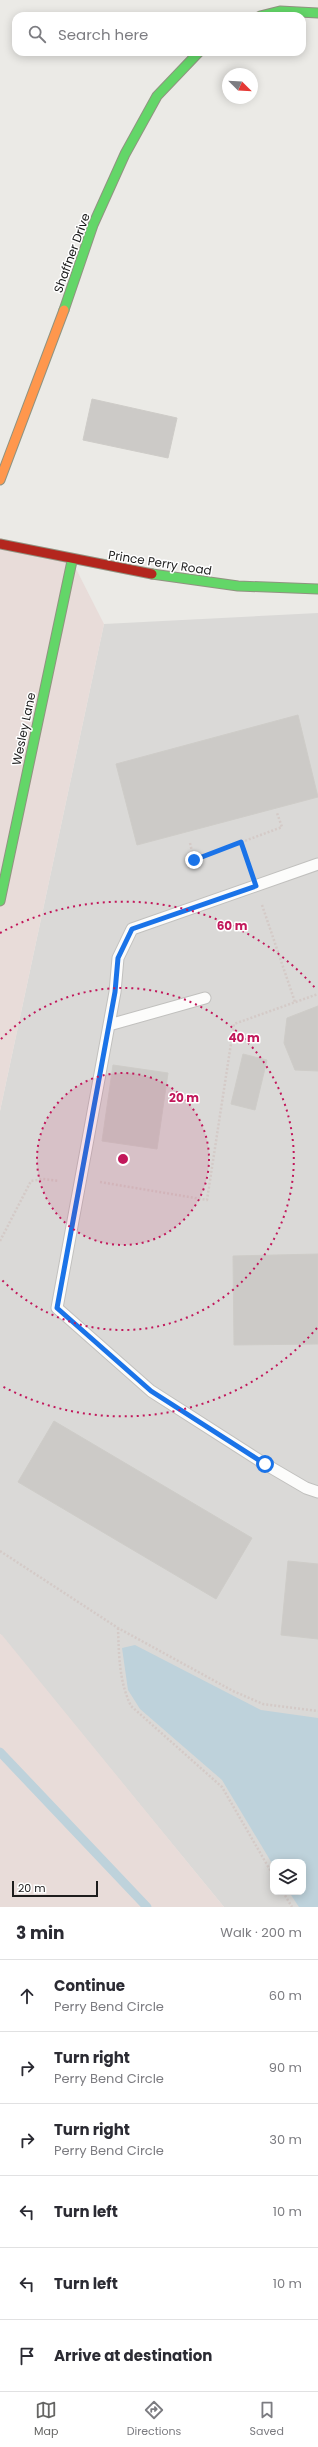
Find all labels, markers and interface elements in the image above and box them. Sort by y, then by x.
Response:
search box [12,12,306,56]
icon: search [26,23,48,45]
text: Search here [58,24,148,45]
north arrow [222,68,258,104]
street label: Shaffner Drive [49,211,94,295]
street label: Prince Perry Road [107,546,213,579]
street label: Wesley Lane [7,691,40,767]
route end [185,851,203,869]
text: 60 m [217,917,248,934]
text: 40 m [228,1029,260,1046]
text: 20 m [169,1089,199,1106]
centre of rings [116,1152,130,1166]
route start [256,1455,274,1473]
map controls [270,1859,306,1895]
button: layers [270,1859,306,1895]
scale bar [12,1879,98,1898]
text: 20 m [18,1880,46,1896]
text: 3 min [16,1921,64,1945]
text: Walk · 200 m [220,1923,302,1942]
text: Continue [54,1975,125,1996]
icon: ahead [16,1985,38,2007]
text: 60 m [269,1986,302,2005]
text: Perry Bend Circle [54,1997,164,2016]
text: Turn right [54,2047,130,2068]
icon: right [16,2057,38,2079]
text: 90 m [269,2058,302,2077]
text: Perry Bend Circle [54,2069,164,2088]
text: Turn right [54,2119,130,2140]
icon: right [16,2129,38,2151]
text: 30 m [269,2130,302,2149]
text: Perry Bend Circle [54,2141,164,2160]
icon: left [16,2201,38,2223]
text: Turn left [54,2201,118,2222]
text: 10 m [273,2202,302,2221]
icon: left [16,2273,38,2295]
text: Turn left [54,2273,118,2294]
text: 10 m [273,2274,302,2293]
icon: arrive [16,2345,38,2367]
text: Arrive at destination [54,2345,212,2366]
tab: Map [34,2399,58,2440]
tab: Directions [127,2399,181,2440]
tab: Saved [250,2399,284,2440]

